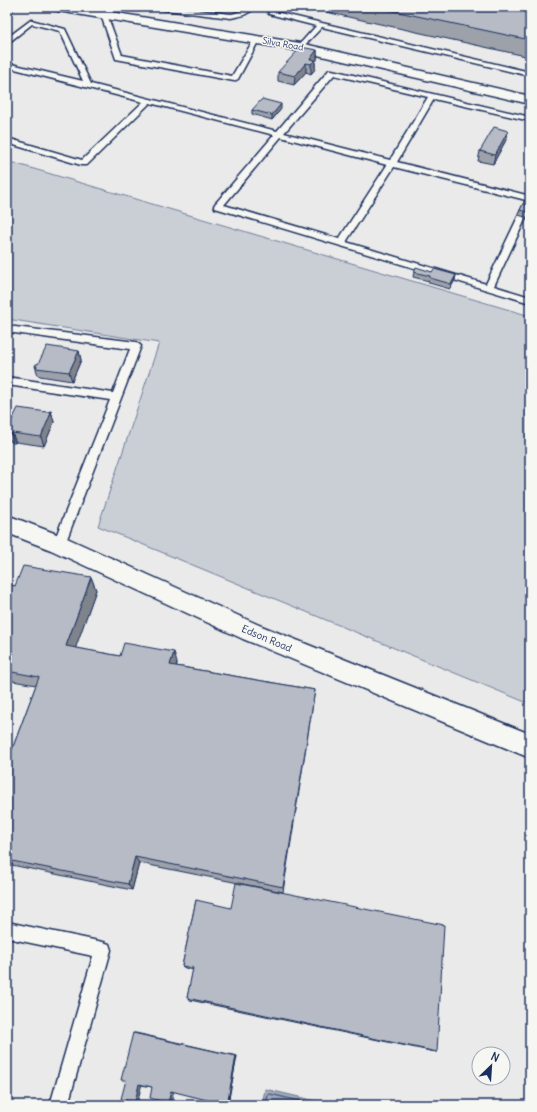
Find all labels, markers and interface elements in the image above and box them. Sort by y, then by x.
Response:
street label: Silva Road [262,34,305,53]
street label: Edson Road [240,622,294,655]
north arrow [471,1046,511,1086]
text: N [489,1049,502,1065]

